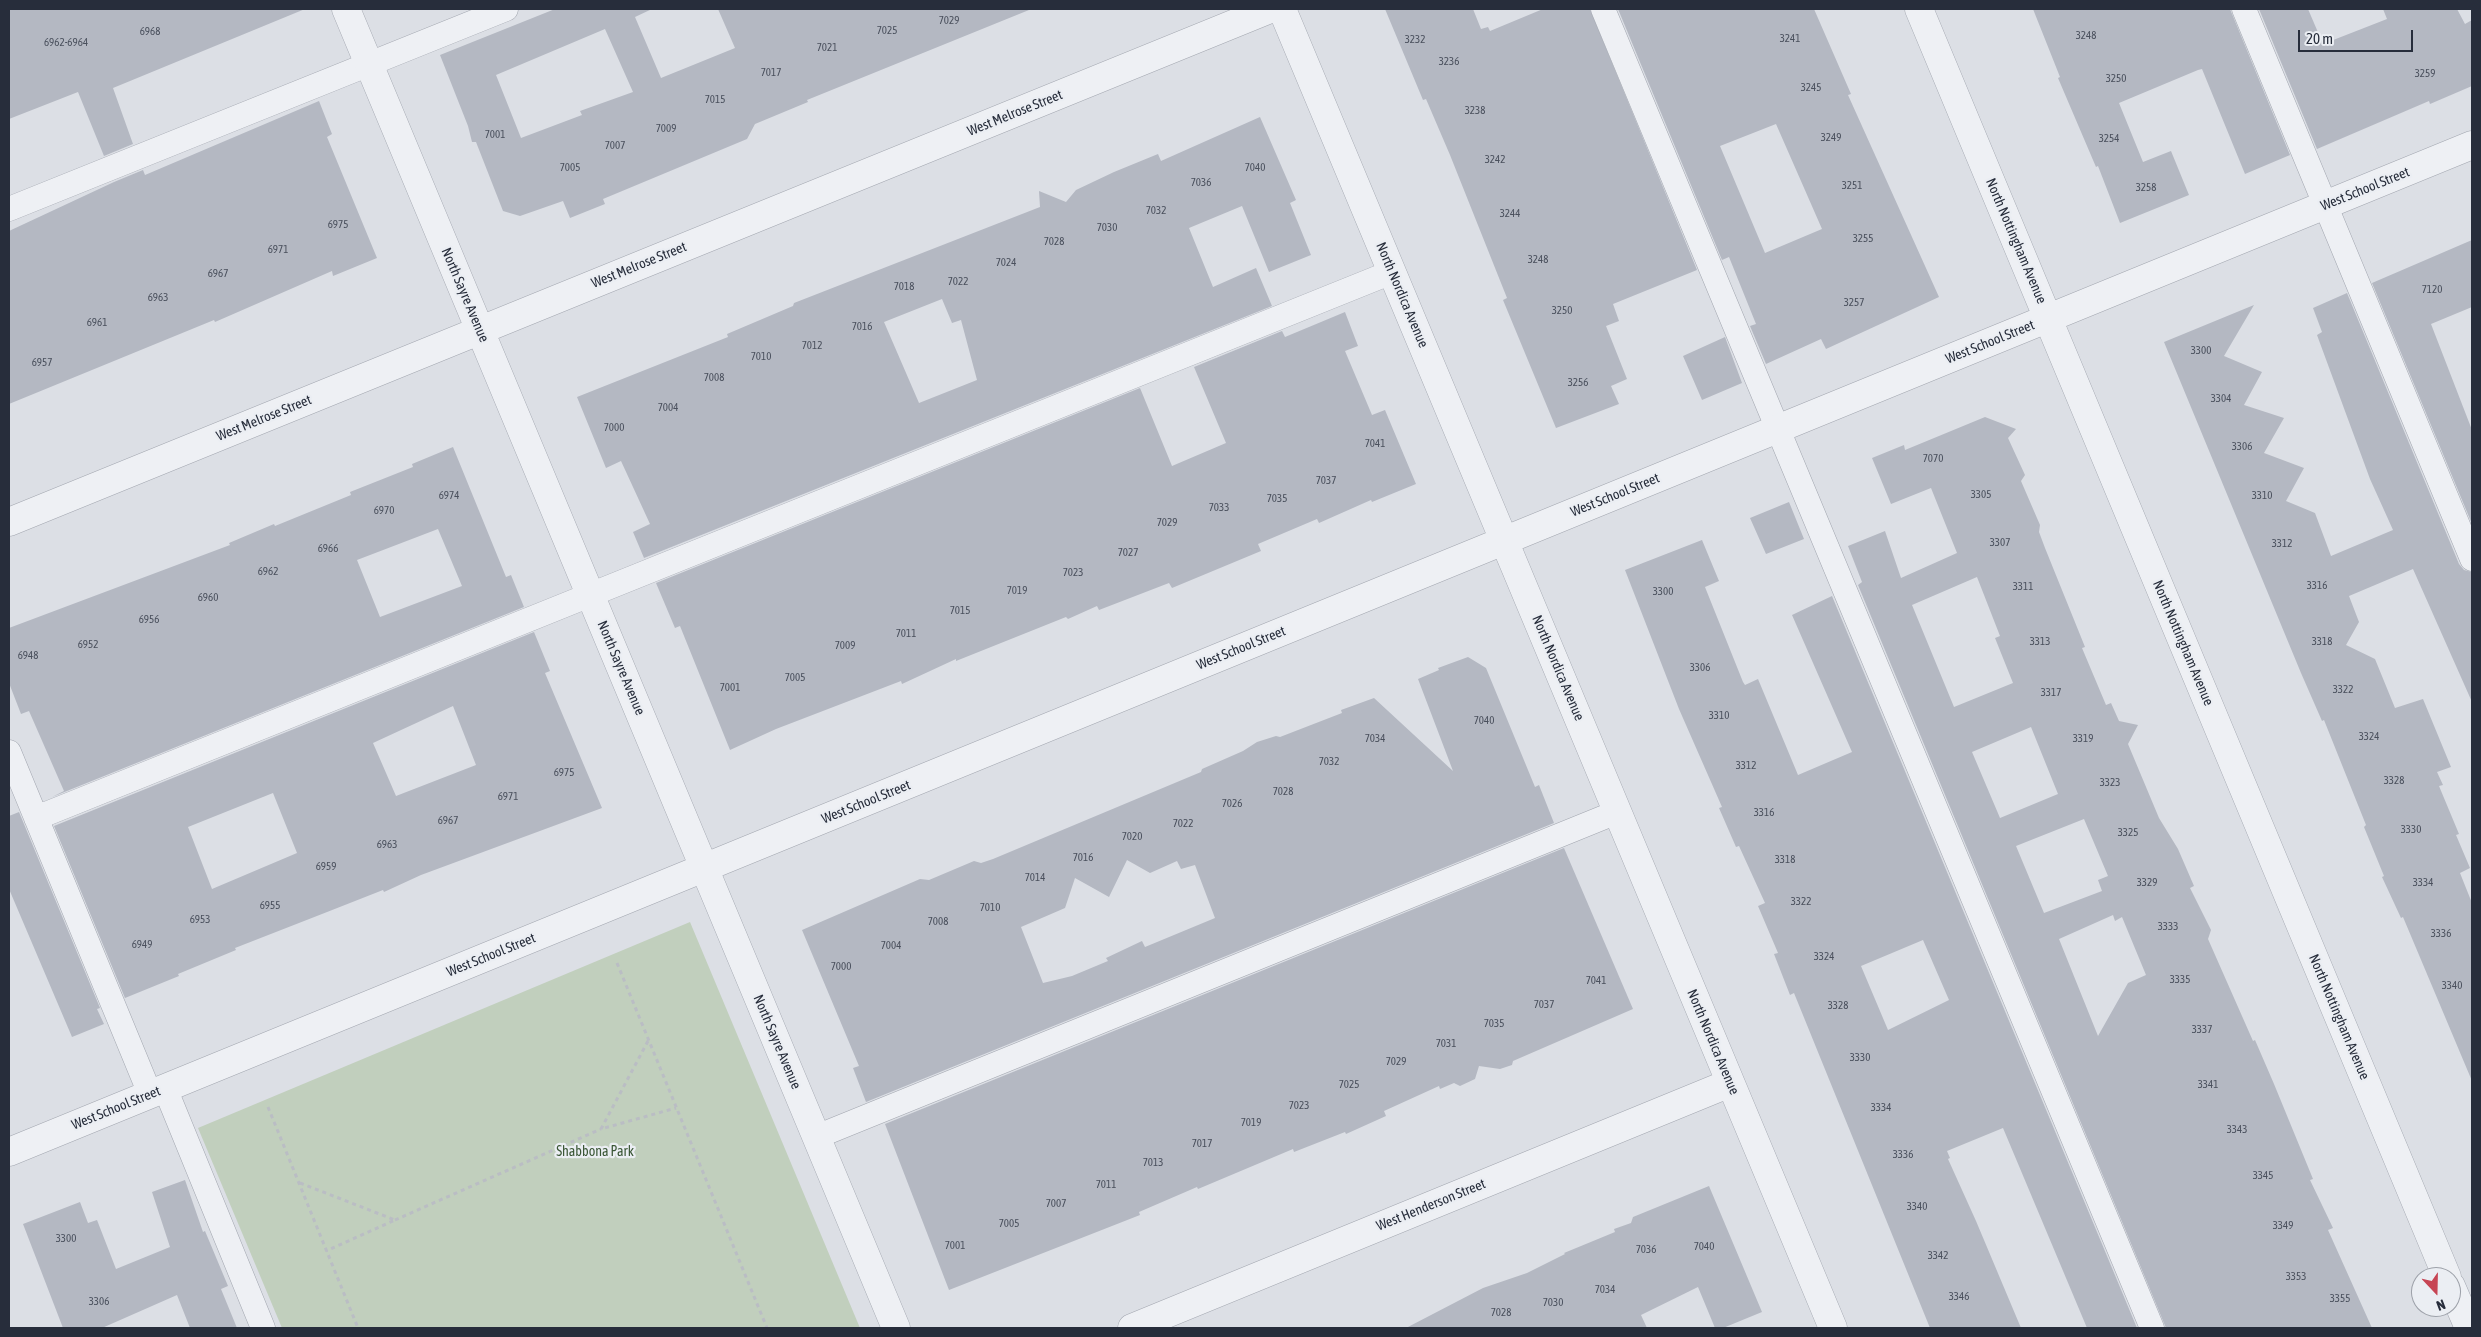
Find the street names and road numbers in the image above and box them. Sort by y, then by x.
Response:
street label: West Melrose Street [965,86,1065,140]
street label: West School Street [2318,164,2412,214]
street label: North Nottingham Avenue [1982,176,2050,306]
street label: West Melrose Street [589,238,689,292]
street label: North Nordica Avenue [1372,240,1432,350]
street label: North Sayre Avenue [438,245,492,345]
street label: West School Street [1943,317,2037,367]
street label: West Melrose Street [214,391,314,445]
street label: West School Street [1568,470,1662,520]
street label: North Nottingham Avenue [2149,578,2217,708]
street label: North Nordica Avenue [1528,613,1588,723]
street label: North Sayre Avenue [594,618,648,718]
street label: West School Street [1194,623,1288,673]
street label: West School Street [819,777,913,827]
street label: West School Street [444,930,538,980]
street label: North Nottingham Avenue [2305,952,2373,1082]
street label: North Nordica Avenue [1683,987,1743,1097]
street label: North Sayre Avenue [750,992,804,1092]
street label: West School Street [69,1083,163,1133]
street label: West Henderson Street [1374,1175,1488,1235]

